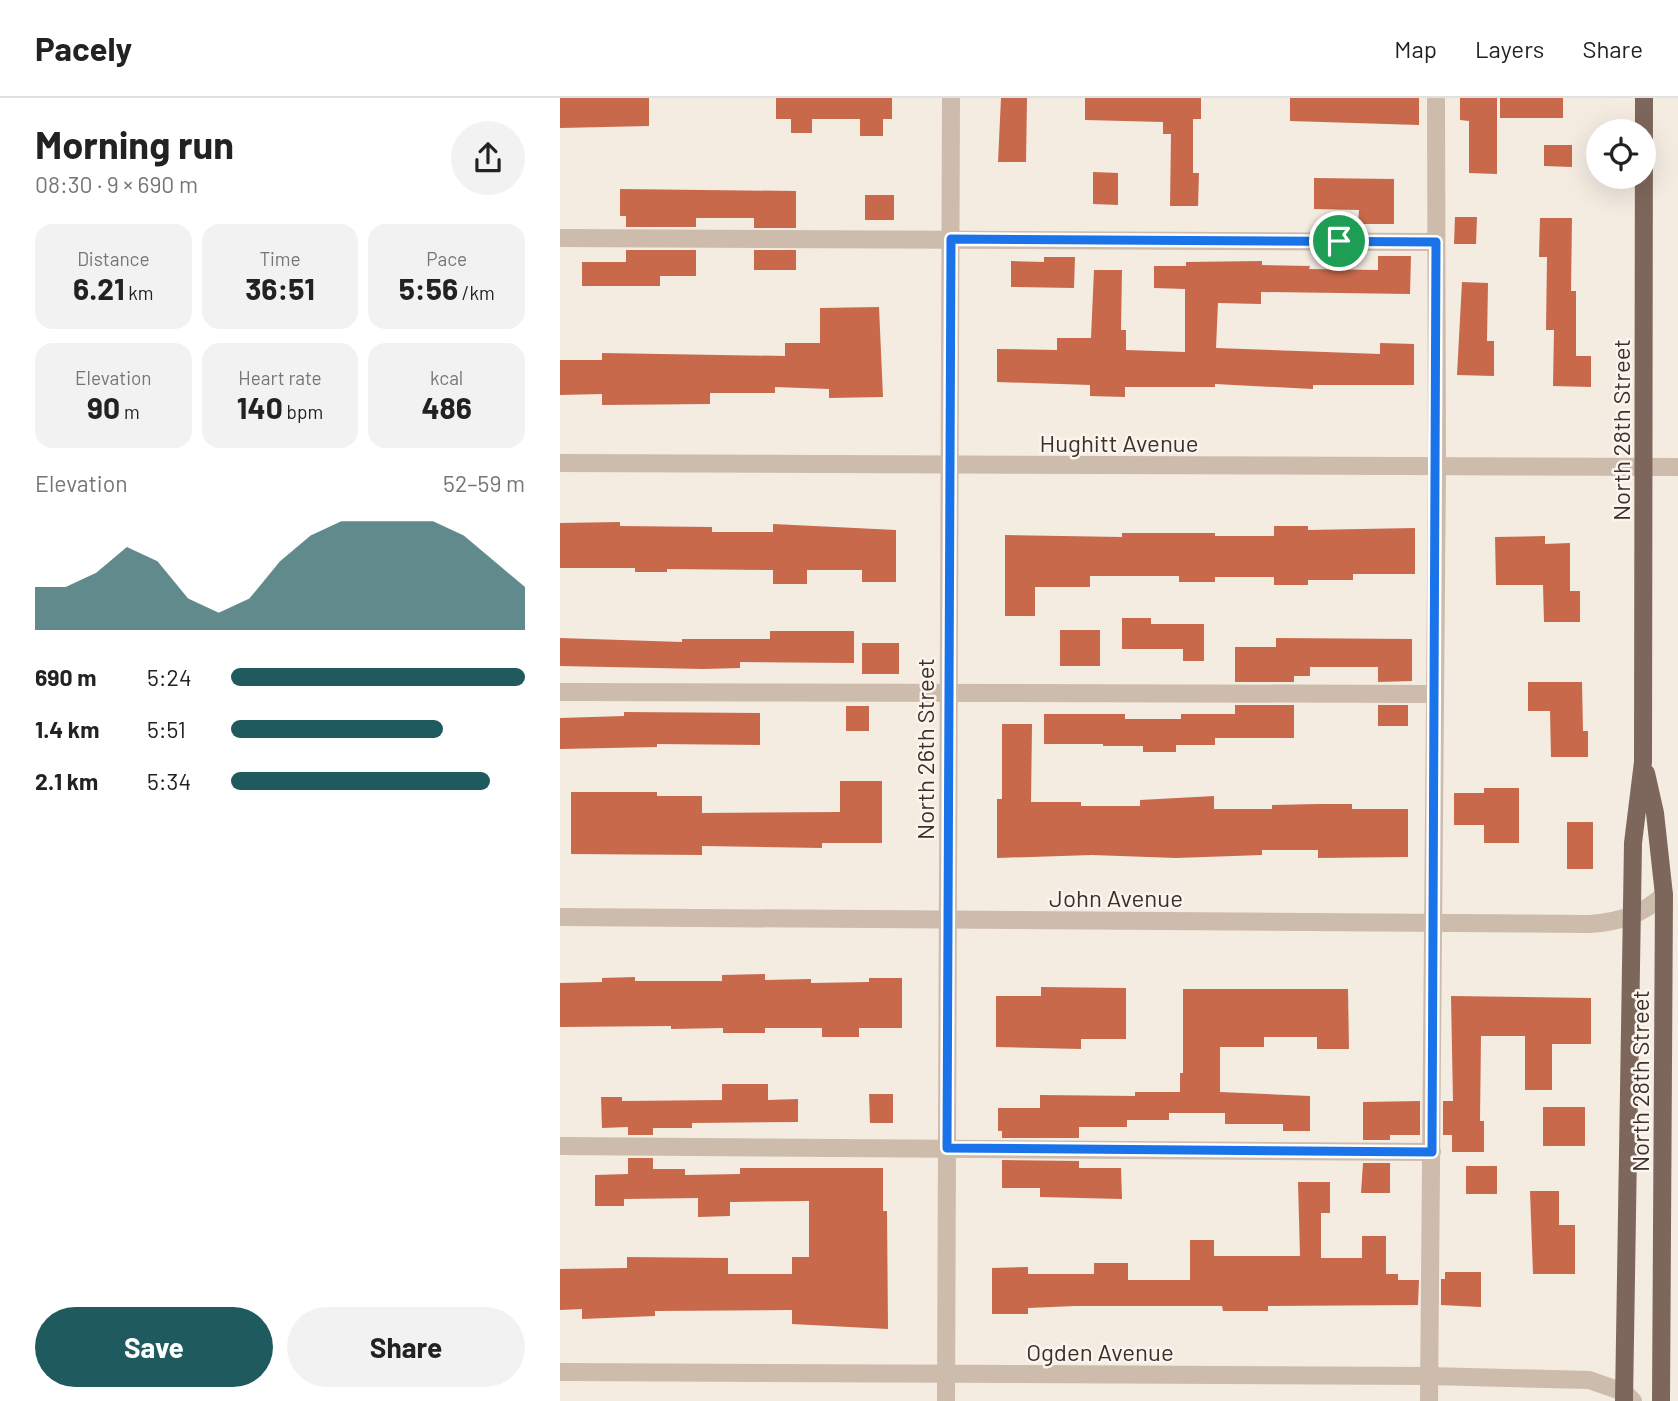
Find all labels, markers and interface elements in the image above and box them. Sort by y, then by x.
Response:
text: Pacely [35,28,132,68]
text: Map [1394,34,1437,63]
text: Layers [1475,34,1544,63]
text: Share [1582,34,1643,63]
map controls [1586,119,1656,189]
button: locate [1586,119,1656,189]
text: Morning run [35,121,234,167]
button: share [451,121,525,195]
text: 08:30 · 9 × 690 m [35,170,198,198]
pin [1309,211,1369,271]
icon: arrive [1320,222,1358,260]
text: Distance [77,247,150,270]
text: Time [259,247,301,270]
text: Pace [426,247,467,270]
text: 6.21 [73,270,125,306]
text: 36:51 [245,270,315,306]
text: 5:56 [399,270,458,306]
text: km [125,281,154,304]
text: /km [458,281,495,304]
street label: North 28th Street [1606,339,1635,521]
text: Elevation [75,366,152,389]
text: Heart rate [238,366,322,389]
text: kcal [430,366,463,389]
text: 90 [87,389,120,425]
text: 140 [237,389,283,425]
text: 486 [421,389,472,425]
text: m [120,400,140,423]
text: bpm [283,400,323,423]
street label: Hughitt Avenue [1040,428,1199,457]
text: Elevation [35,469,128,497]
text: 52–59 m [443,469,525,497]
street label: North 26th Street [910,658,939,840]
text: 690 m [35,663,96,691]
text: 5:24 [147,663,192,691]
text: 1.4 km [35,715,99,743]
text: 5:51 [147,715,186,743]
text: 2.1 km [35,767,98,795]
text: 5:34 [147,767,191,795]
street label: John Avenue [1049,883,1183,912]
street label: North 28th Street [1625,990,1654,1172]
button: Save [35,1307,273,1387]
button: Share [287,1307,525,1387]
street label: Ogden Avenue [1026,1337,1174,1366]

